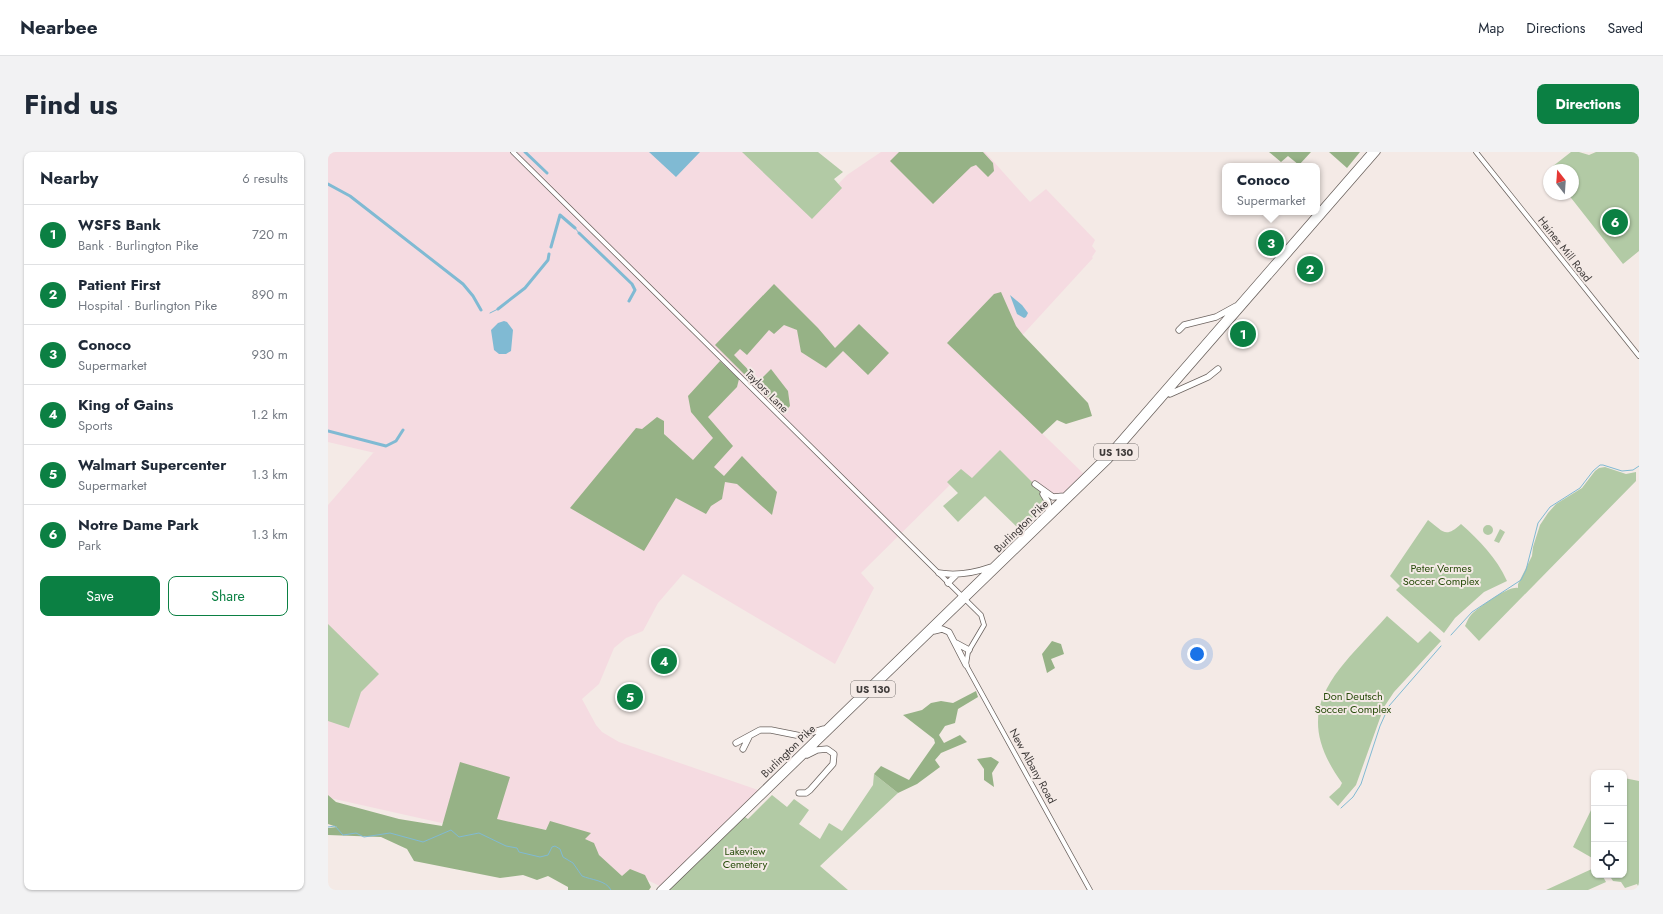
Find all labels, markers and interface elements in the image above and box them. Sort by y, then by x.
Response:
text: Nearbee [20,14,98,41]
text: Map [1478,18,1504,38]
text: Directions [1526,18,1586,38]
text: Saved [1608,18,1643,38]
text: Find us [24,84,118,125]
button: Directions [1537,84,1639,124]
popup [1222,163,1320,215]
north arrow [1543,164,1579,200]
text: Nearby [40,166,98,190]
text: 6 results [242,169,288,188]
text: Conoco [1237,169,1290,191]
text: Supermarket [1237,191,1305,210]
pin: 6 [1602,207,1628,237]
street label: Haines Mill Road [1534,213,1596,285]
text: WSFS Bank [78,214,161,236]
text: 1 [50,225,56,244]
text: 720 m [252,225,288,244]
pin: 3 [1258,228,1284,258]
text: Bank · Burlington Pike [78,236,199,255]
pin: 2 [1297,254,1323,284]
text: Patient First [78,274,161,296]
text: 2 [49,285,57,304]
text: 890 m [252,285,288,304]
text: Hospital · Burlington Pike [78,296,217,315]
pin: 1 [1230,319,1256,349]
text: Conoco [78,334,131,356]
text: 3 [49,345,57,364]
text: 930 m [252,345,288,364]
text: Supermarket [78,356,147,375]
street label: Taylors Lane [742,366,793,417]
text: King of Gains [78,394,173,416]
text: 4 [48,405,58,424]
text: 1.2 km [251,405,288,424]
text: Sports [78,416,112,435]
road number: US 130 [1094,444,1138,460]
text: Walmart Supercenter [78,454,226,476]
text: 5 [49,465,57,484]
text: 1.3 km [251,465,288,484]
text: Supermarket [78,476,147,495]
street label: Burlington Pike [990,496,1052,556]
text: Notre Dame Park [78,514,199,536]
text: 6 [49,525,57,544]
text: 1.3 km [251,525,288,544]
text: Park [78,536,101,555]
park label: Peter Vermes Soccer Complex [1403,560,1480,589]
button: Save [40,576,160,616]
button: Share [168,576,288,616]
your location [1187,644,1207,664]
pin: 4 [651,646,677,676]
road number: US 130 [851,681,895,697]
pin: 5 [617,682,643,712]
park label: Don Deutsch Soccer Complex [1315,688,1392,717]
street label: Burlington Pike [757,721,819,781]
street label: New Albany Road [1006,725,1060,807]
map controls [1591,770,1627,878]
button: + [1591,770,1627,806]
button: − [1591,806,1627,842]
button: locate [1591,842,1627,878]
park label: Lakeview Cemetery [723,843,768,872]

